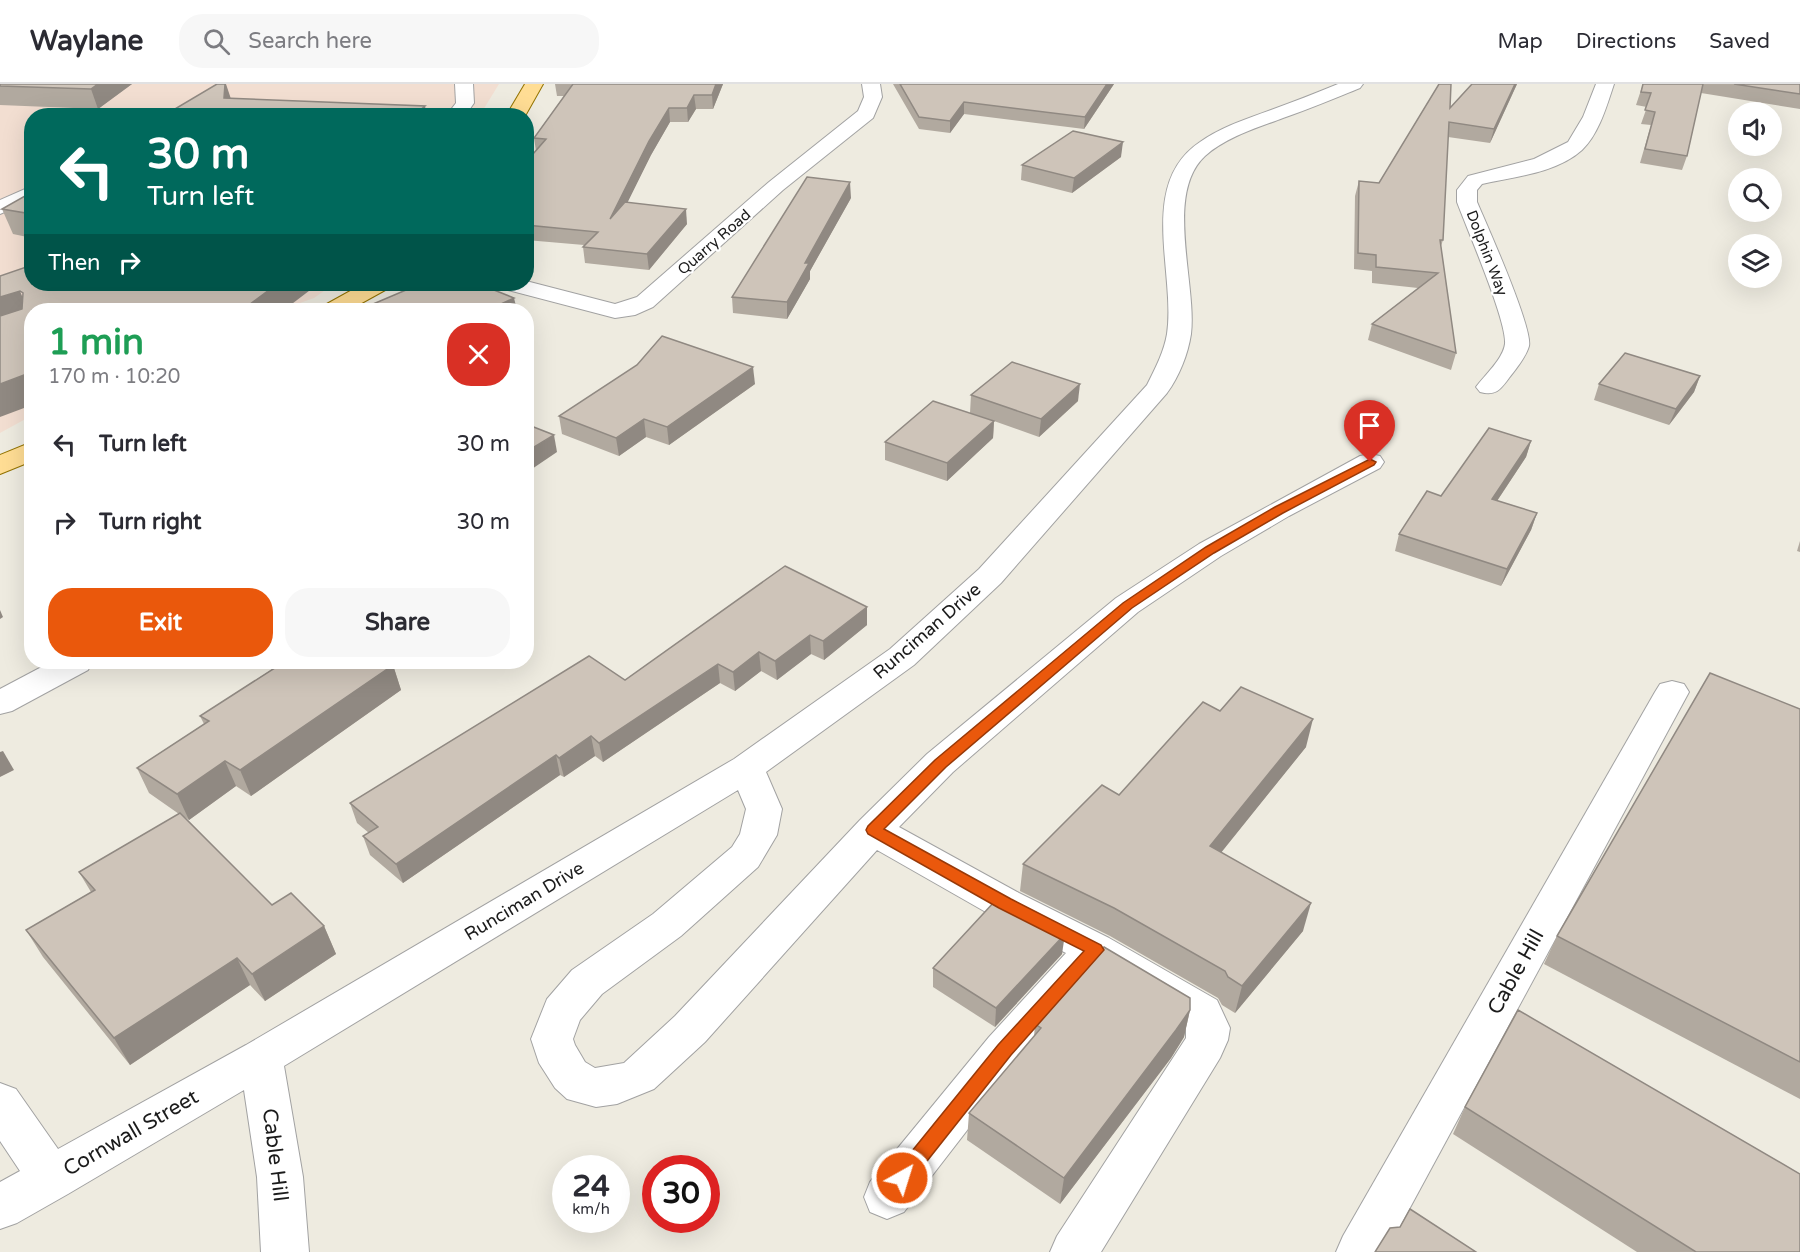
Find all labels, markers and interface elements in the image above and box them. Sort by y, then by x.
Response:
search box [179,14,599,68]
text: Waylane [30,24,143,58]
icon: search [200,25,233,58]
text: Search here [248,28,372,54]
text: Map [1497,29,1543,54]
text: Directions [1576,29,1676,54]
text: Saved [1709,29,1770,54]
map controls [1728,102,1782,288]
button: sound [1728,102,1782,156]
text: 30 m [147,129,249,180]
icon: left [48,132,126,210]
button: search [1728,168,1782,222]
text: Turn left [147,180,254,213]
street label: Quarry Road [674,205,754,279]
street label: Dolphin Way [1462,208,1512,298]
button: layers [1728,234,1782,288]
icon: right [113,246,146,279]
text: Then [48,250,101,276]
text: 1 min [48,321,144,364]
button: close [447,323,510,386]
text: 170 m · 10:20 [48,365,180,389]
pin [1344,400,1395,462]
icon: arrive [1353,409,1386,442]
icon: left [48,428,81,461]
text: Turn left [99,431,187,457]
text: 30 m [456,431,510,457]
icon: right [48,506,81,539]
text: Turn right [99,509,201,535]
text: 30 m [456,509,510,535]
street label: Runciman Drive [869,578,985,684]
button: Exit [48,588,273,657]
button: Share [285,588,510,657]
street label: Runciman Drive [460,857,588,945]
street label: Cable Hill [1482,925,1550,1019]
street label: Cornwall Street [59,1084,203,1182]
street label: Cable Hill [257,1107,293,1203]
position arrow [870,1146,934,1210]
speed limit sign: 30 [642,1155,720,1233]
text: 24 [572,1168,610,1205]
text: km/h [572,1200,610,1218]

